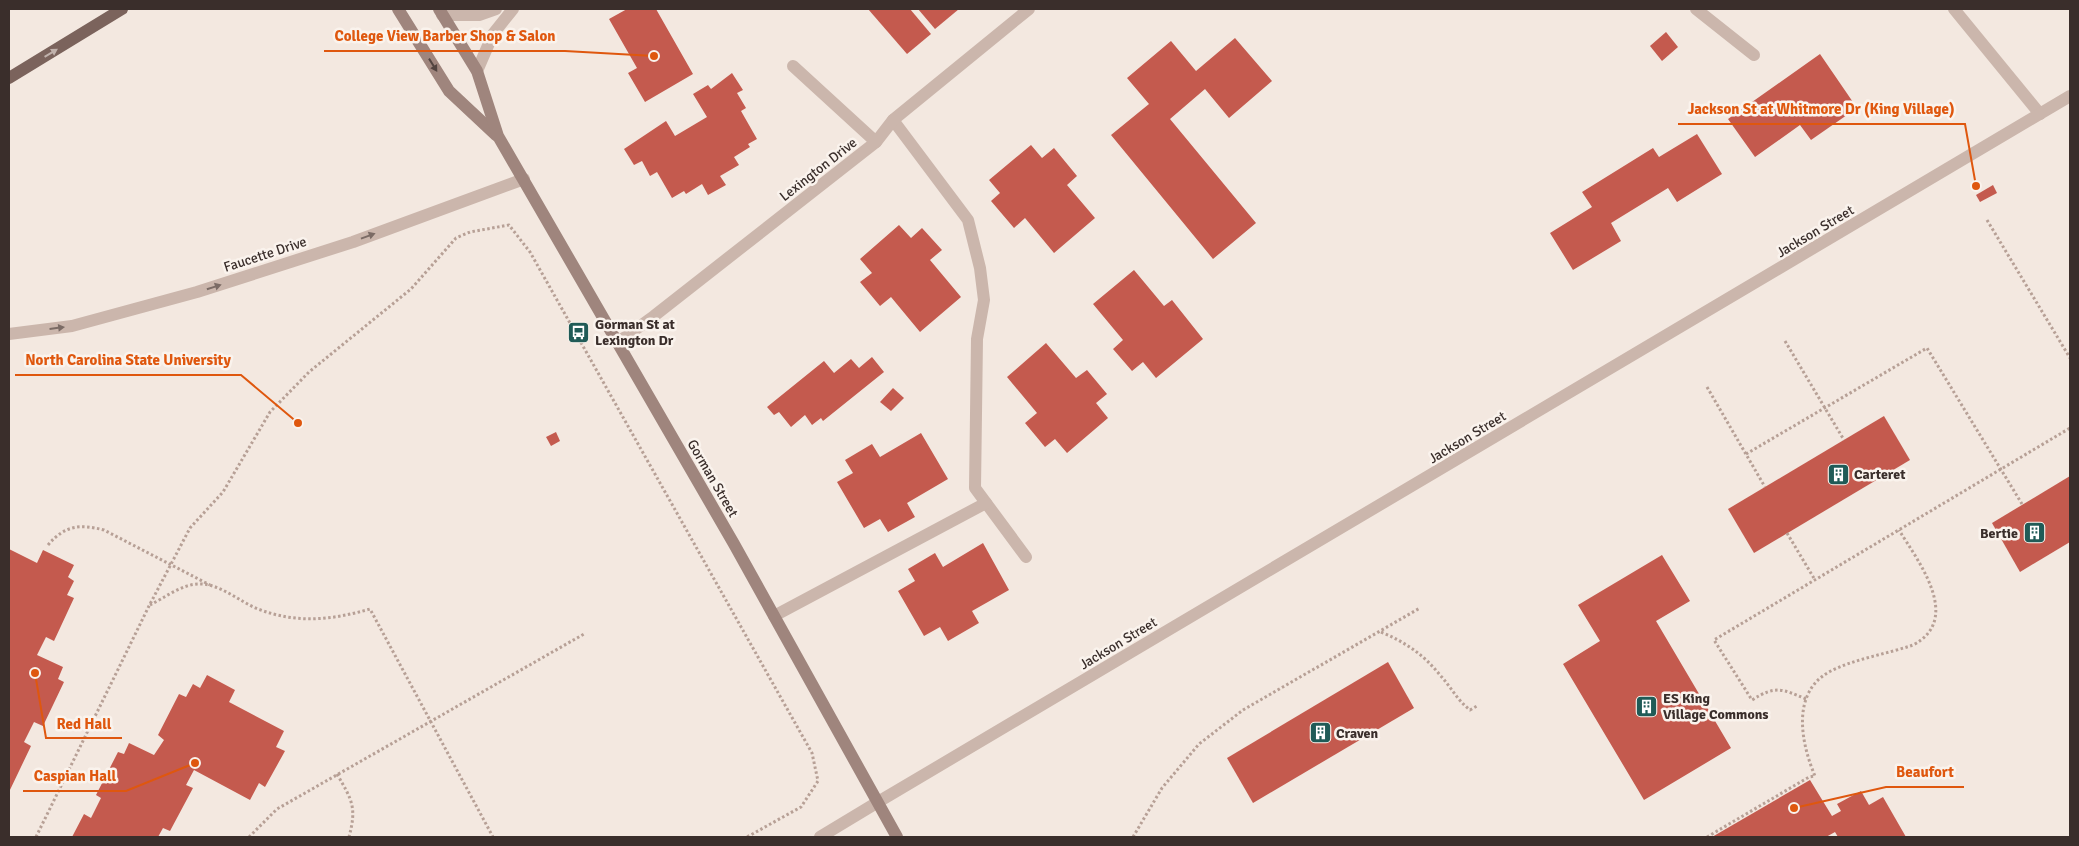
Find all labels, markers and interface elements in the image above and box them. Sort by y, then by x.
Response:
callout: College View Barber Shop & Salon [324,21,565,51]
text: College View Barber Shop & Salon [335,27,555,45]
one-way arrow [44,49,57,58]
one-way arrow [428,58,438,72]
callout: Jackson St at Whitmore Dr (King Village) [1678,94,1965,124]
text: Jackson St at Whitmore Dr (King Village) [1687,100,1955,118]
street label: Lexington Drive [776,134,860,205]
street label: Jackson Street [1774,202,1857,261]
one-way arrow [361,232,376,239]
street label: Faucette Drive [222,233,309,276]
one-way arrow [207,282,222,290]
place label: Gorman St at Lexington Dr [595,316,675,349]
bus stop icon: Gorman St at Lexington Dr [567,320,591,344]
one-way arrow [49,324,65,332]
callout: North Carolina State University [15,345,241,375]
text: North Carolina State University [25,351,231,369]
street label: Jackson Street [1426,408,1509,467]
street label: Gorman Street [683,436,742,520]
building icon: Carteret [1826,462,1850,486]
place label: Carteret [1854,466,1906,483]
building icon: Bertie [2022,521,2046,545]
place label: Bertie [1980,525,2018,542]
street label: Jackson Street [1077,614,1160,673]
place label: ES King Village Commons [1663,690,1769,723]
building icon: ES King Village Commons [1635,694,1659,718]
callout: Red Hall [46,708,122,738]
text: Red Hall [56,715,112,733]
building icon: Craven [1308,721,1332,745]
place label: Craven [1336,725,1379,742]
callout: Beaufort [1886,757,1964,787]
callout: Caspian Hall [23,761,126,791]
text: Beaufort [1896,763,1954,781]
text: Caspian Hall [34,767,117,785]

